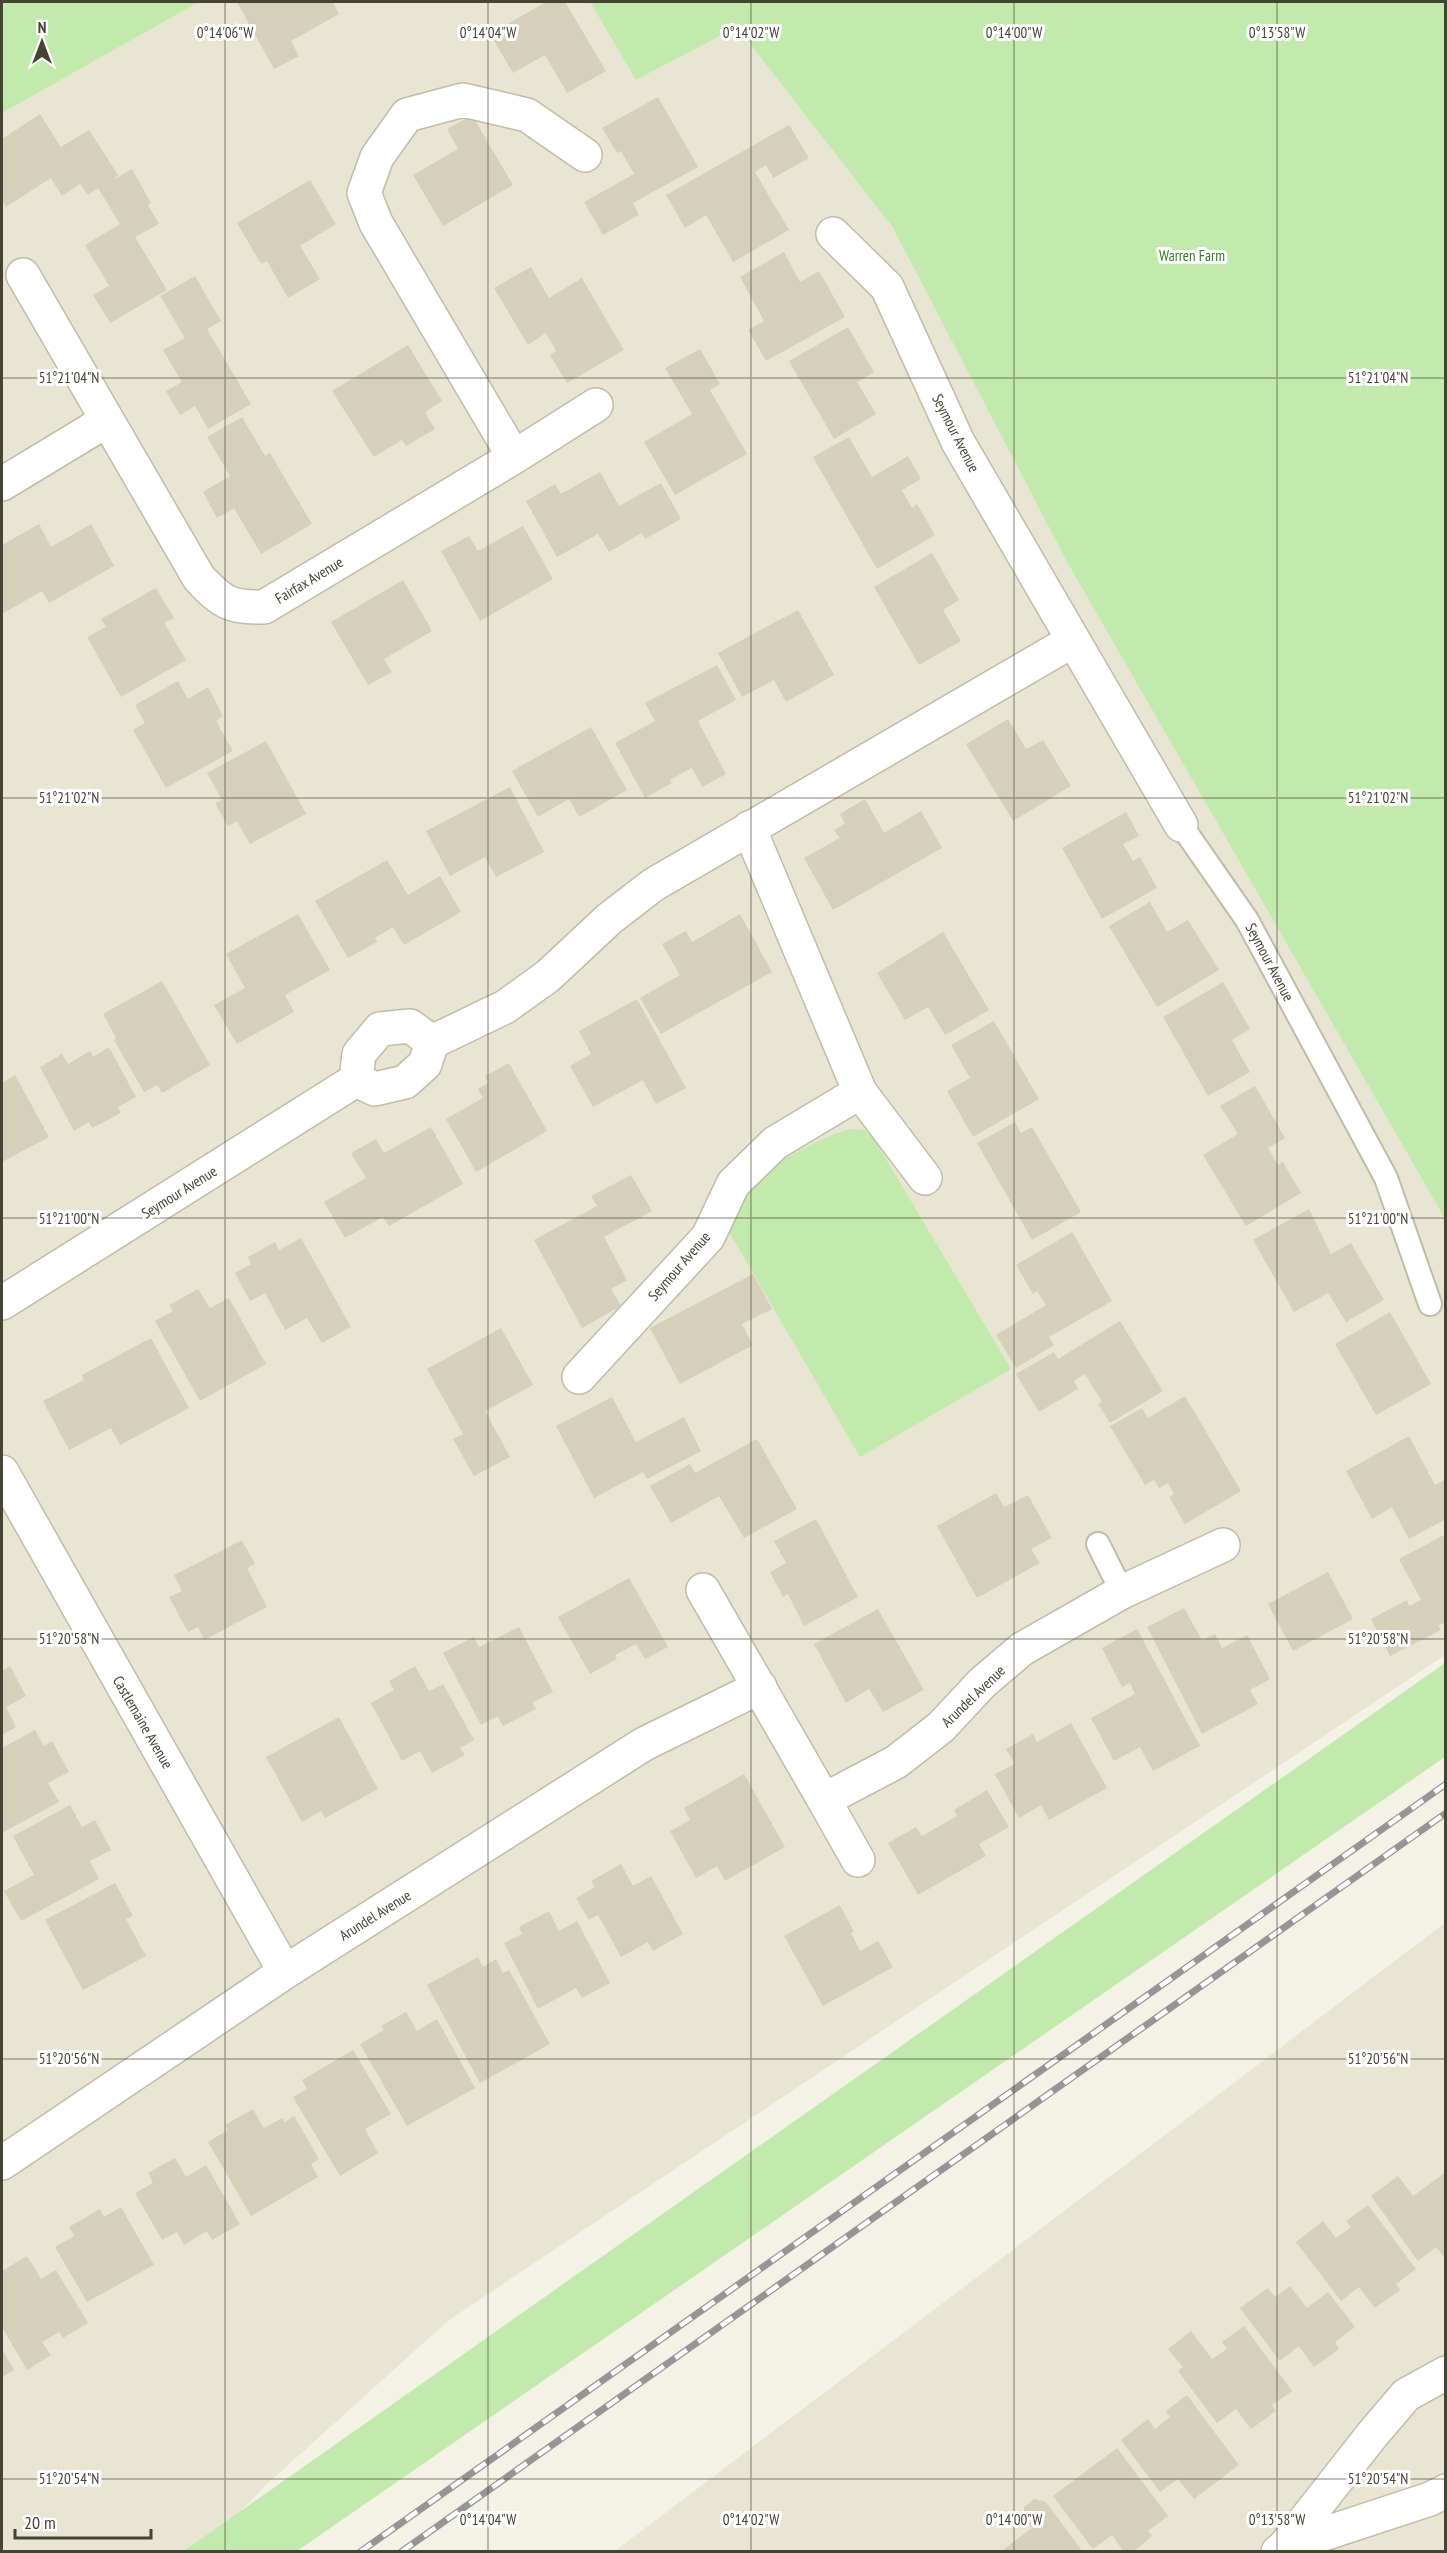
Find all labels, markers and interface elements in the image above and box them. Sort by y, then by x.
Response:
north arrow [12,12,72,72]
text: N [38,17,46,37]
text: 0°14'06"W [197,23,253,42]
text: 0°14'04"W [460,23,516,42]
text: 0°14'02"W [723,23,779,42]
text: 0°14'00"W [986,23,1042,42]
text: 0°13'58"W [1249,23,1305,42]
park label: Warren Farm [1159,246,1225,265]
text: 51°21'04"N [39,368,99,387]
text: 51°21'04"N [1348,368,1408,387]
street label: Seymour Avenue [928,391,984,475]
street label: Fairfax Avenue [272,552,346,608]
text: 51°21'02"N [39,788,99,807]
text: 51°21'02"N [1348,788,1408,807]
street label: Seymour Avenue [1242,920,1298,1004]
street label: Seymour Avenue [138,1161,220,1223]
text: 51°21'00"N [39,1209,99,1228]
text: 51°21'00"N [1348,1209,1408,1228]
street label: Seymour Avenue [644,1227,714,1305]
text: 51°20'58"N [39,1629,99,1648]
text: 51°20'58"N [1348,1629,1408,1648]
street label: Arundel Avenue [937,1661,1009,1731]
street label: Castlemaine Avenue [109,1672,177,1772]
street label: Arundel Avenue [336,1885,414,1945]
text: 51°20'56"N [39,2049,99,2068]
text: 51°20'56"N [1348,2049,1408,2068]
text: 51°20'54"N [39,2469,99,2488]
text: 51°20'54"N [1348,2469,1408,2488]
scale bar [15,2502,152,2540]
text: 0°14'04"W [460,2510,516,2529]
text: 0°14'02"W [723,2510,779,2529]
text: 0°14'00"W [986,2510,1042,2529]
text: 0°13'58"W [1249,2510,1305,2529]
text: 20 m [24,2511,56,2534]

